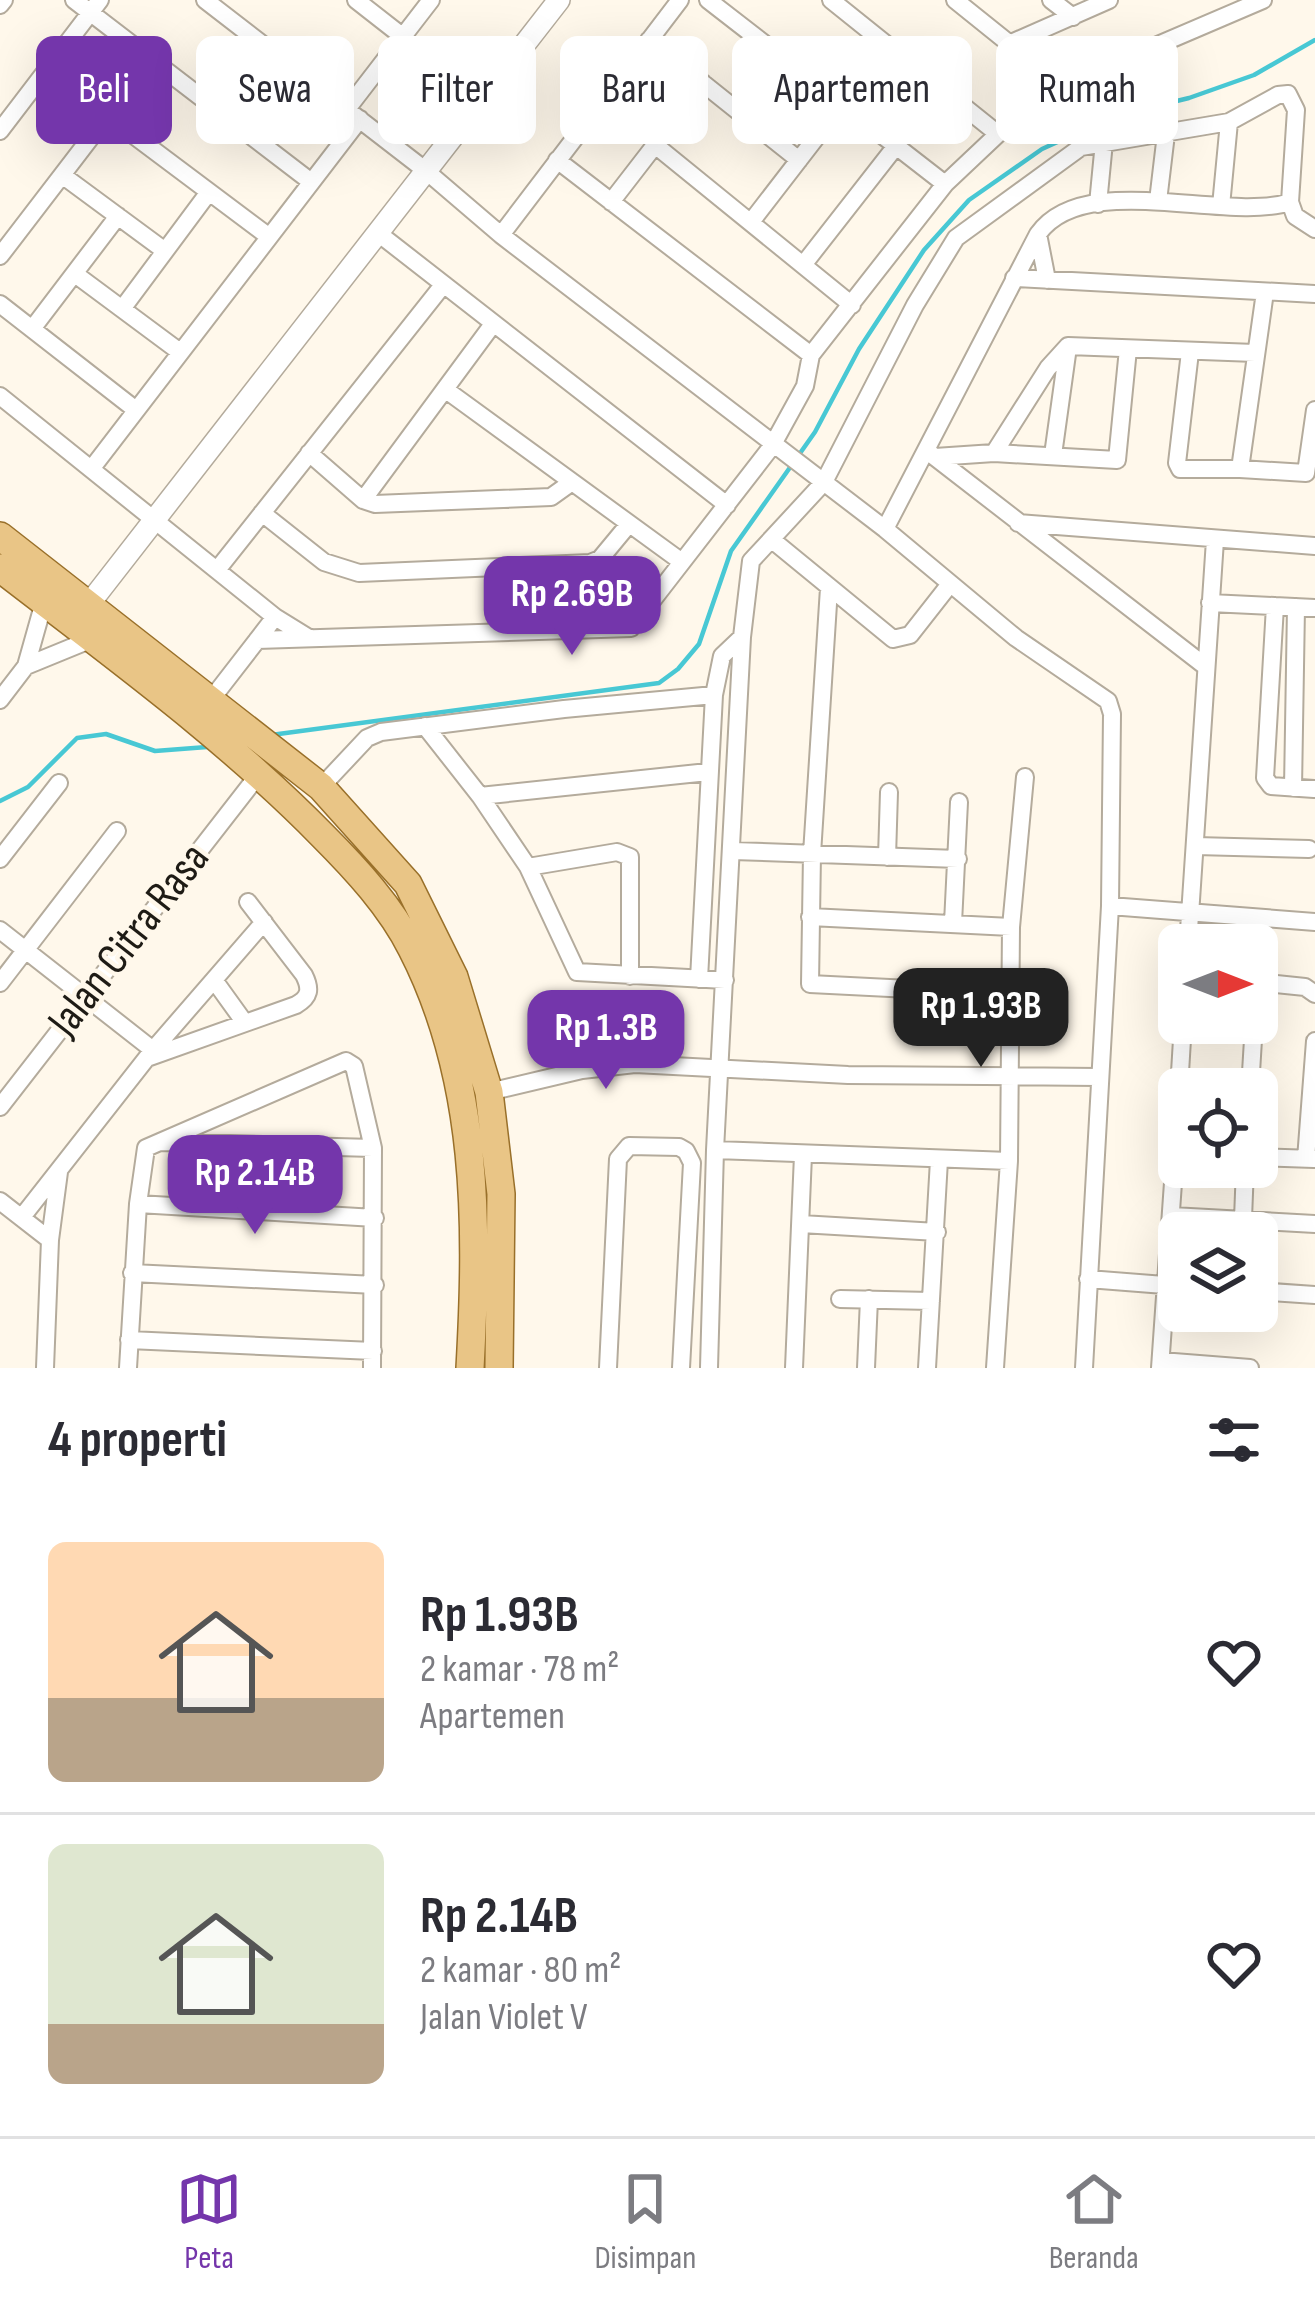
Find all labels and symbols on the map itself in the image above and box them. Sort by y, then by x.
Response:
pin: Rp 2.69B [448,556,696,658]
street label: Jalan Citra Rasa [36,832,222,1048]
north arrow [1158,924,1278,1044]
pin: Rp 1.93B [857,968,1105,1070]
pin: Rp 1.3B [495,990,717,1092]
pin: Rp 2.14B [131,1135,379,1237]

